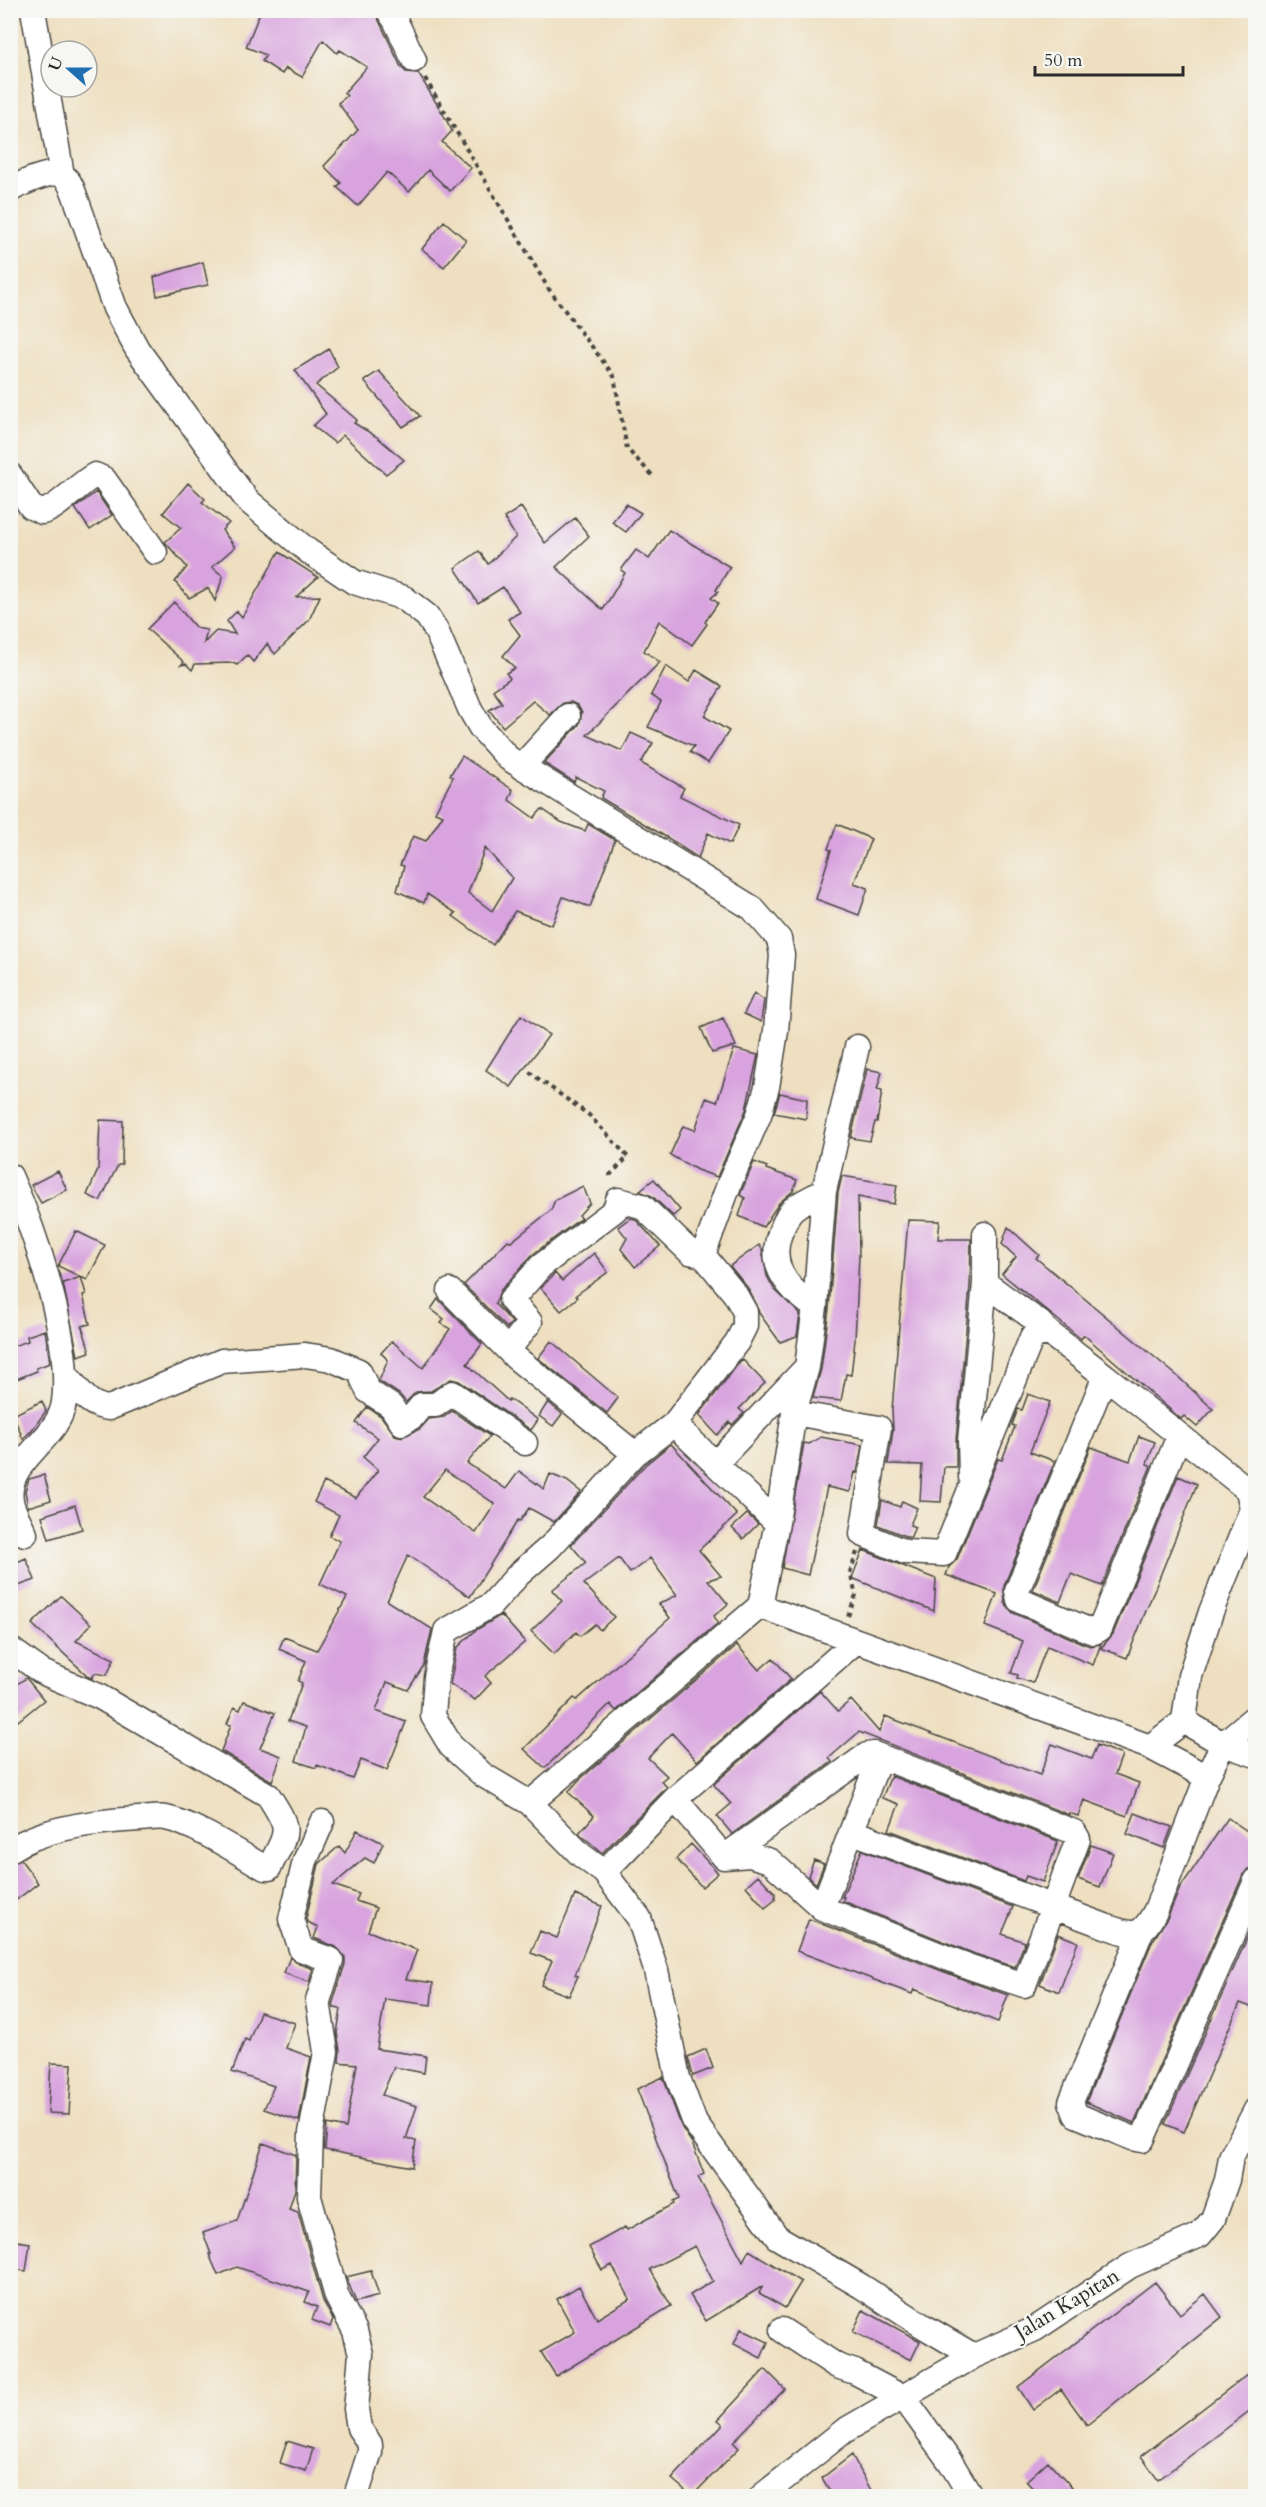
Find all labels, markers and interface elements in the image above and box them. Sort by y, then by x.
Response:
north arrow [39,39,99,99]
scale bar [1035,39,1184,77]
text: 50 m [1044,48,1083,73]
text: U [43,54,69,74]
street label: Jalan Kapitan [1007,2261,1125,2348]

